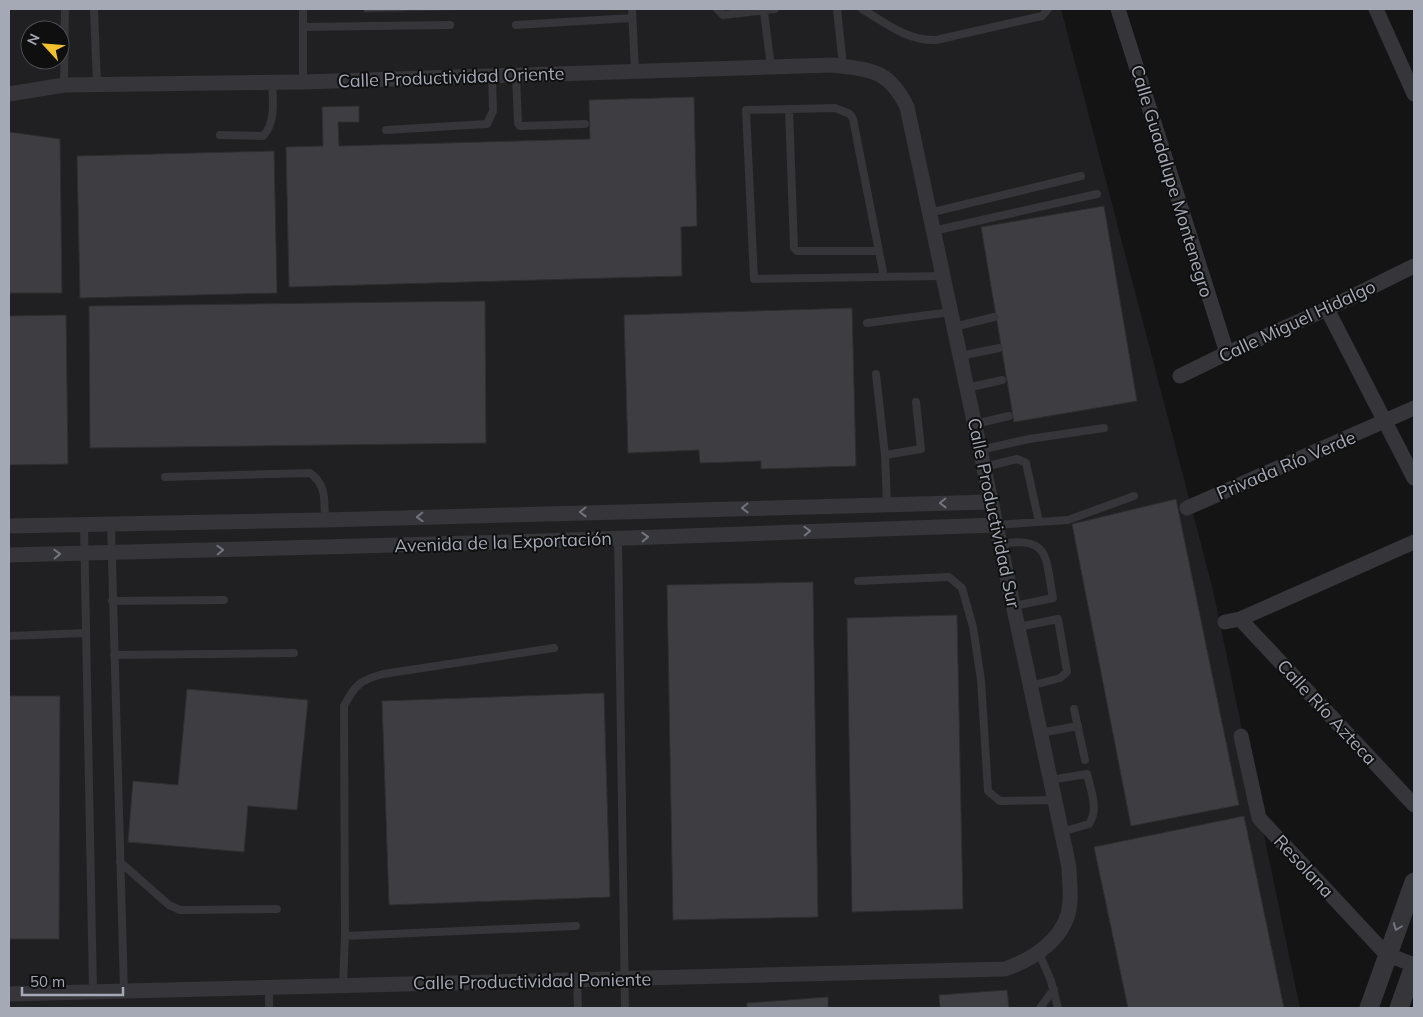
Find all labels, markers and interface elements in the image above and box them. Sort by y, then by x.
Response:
north arrow [20,20,70,70]
text: N [23,31,44,48]
street label: Calle Productividad Oriente [337,62,565,92]
street label: Calle Guadalupe Montenegro [1126,62,1218,300]
street label: Calle Miguel Hidalgo [1215,275,1379,367]
street label: Calle Productividad Sur [963,416,1025,611]
street label: Privada Río Verde [1213,425,1359,505]
one-way arrow [938,498,946,508]
one-way arrow [741,503,748,513]
one-way arrow [578,507,586,518]
one-way arrow [416,512,424,522]
one-way arrow [803,526,811,537]
street label: Avenida de la Exportación [394,527,612,557]
one-way arrow [641,532,649,543]
one-way arrow [216,544,224,555]
one-way arrow [54,548,62,559]
street label: Calle Río Azteca [1272,654,1382,770]
street label: Resolana [1269,830,1339,902]
one-way arrow [1393,922,1403,931]
scale bar [22,964,124,996]
street label: Calle Productividad Poniente [413,967,651,995]
text: 50 m [30,972,65,991]

